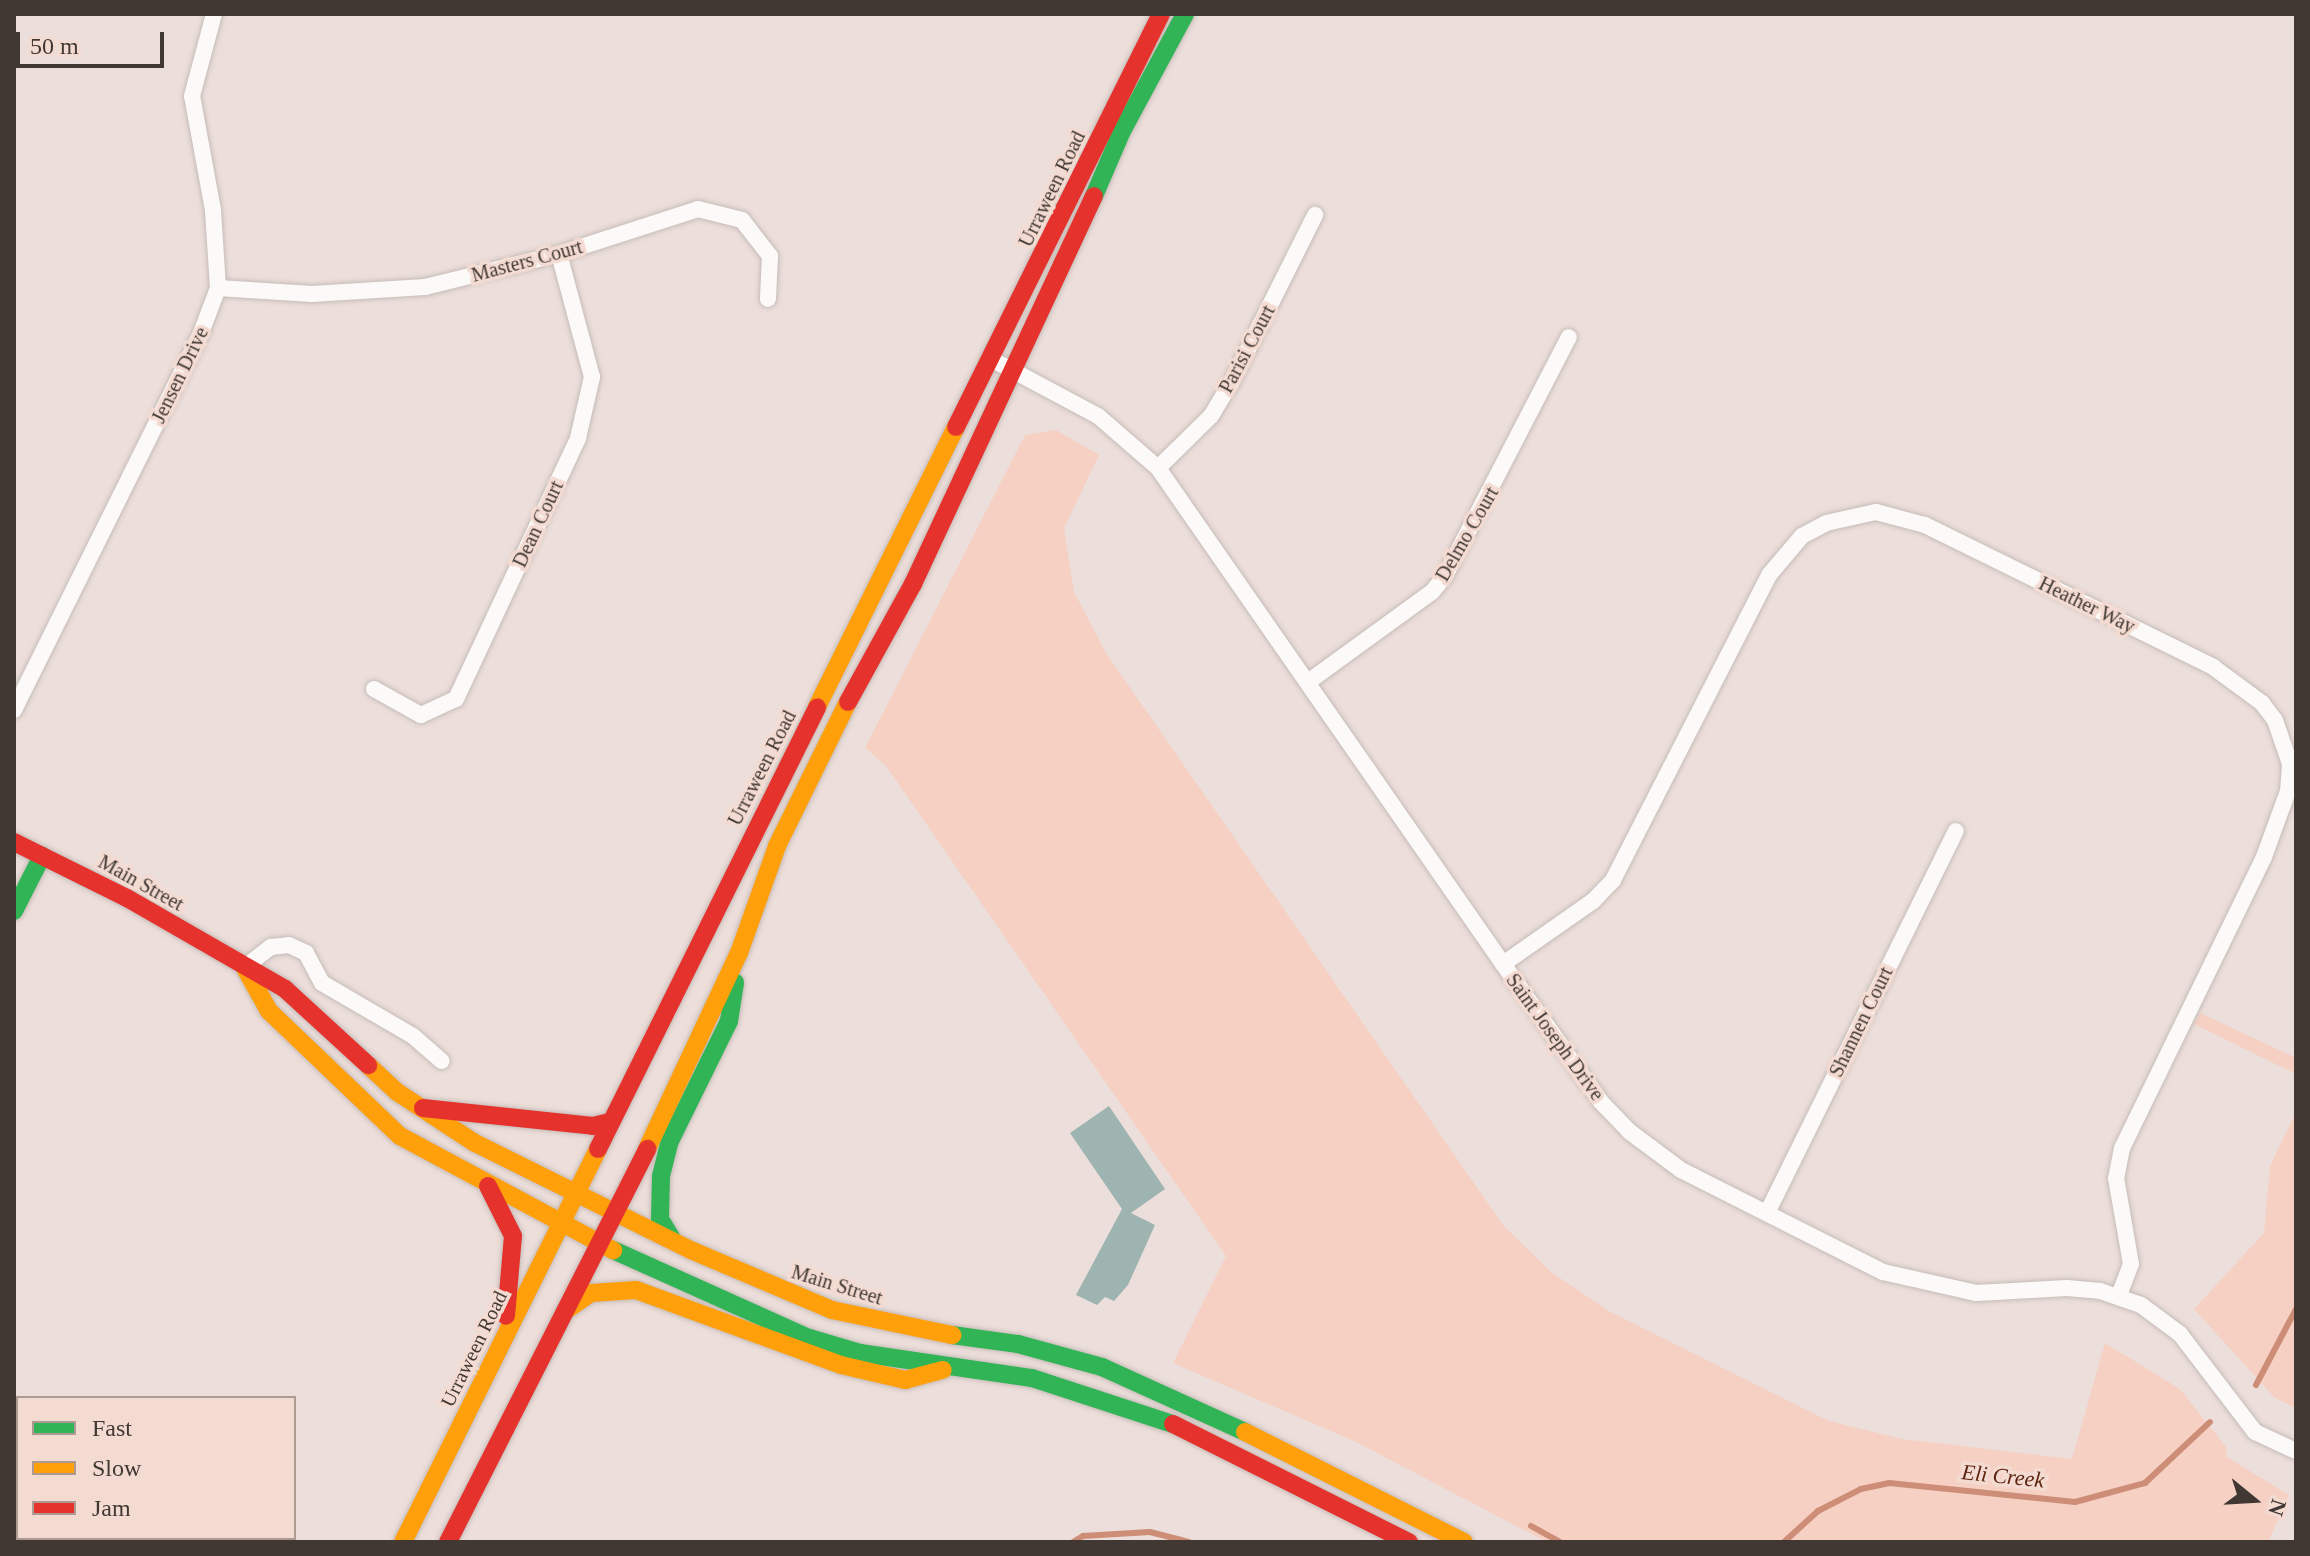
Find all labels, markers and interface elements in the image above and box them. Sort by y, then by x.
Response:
scale bar [20,16,168,66]
text: 50 m [30,33,79,59]
street label: Urraween Road [1014,127,1090,251]
street label: Masters Court [469,235,585,287]
street label: Parisi Court [1214,301,1280,397]
street label: Jensen Drive [146,323,214,427]
street label: Dean Court [508,477,568,571]
street label: Delmo Court [1430,483,1504,585]
street label: Heather Way [2035,571,2139,639]
street label: Urraween Road [723,706,801,830]
street label: Main Street [94,850,188,916]
street label: Shannen Court [1824,963,1898,1081]
street label: Saint Joseph Drive [1501,969,1609,1105]
street label: Main Street [789,1260,885,1310]
street label: Urraween Road [436,1287,512,1411]
legend [16,1396,296,1540]
text: Fast [92,1415,132,1441]
text: Slow [92,1455,141,1481]
water label: Eli Creek [1960,1459,2046,1493]
north arrow [2214,1460,2294,1540]
text: Jam [92,1495,131,1521]
text: N [2263,1496,2292,1519]

